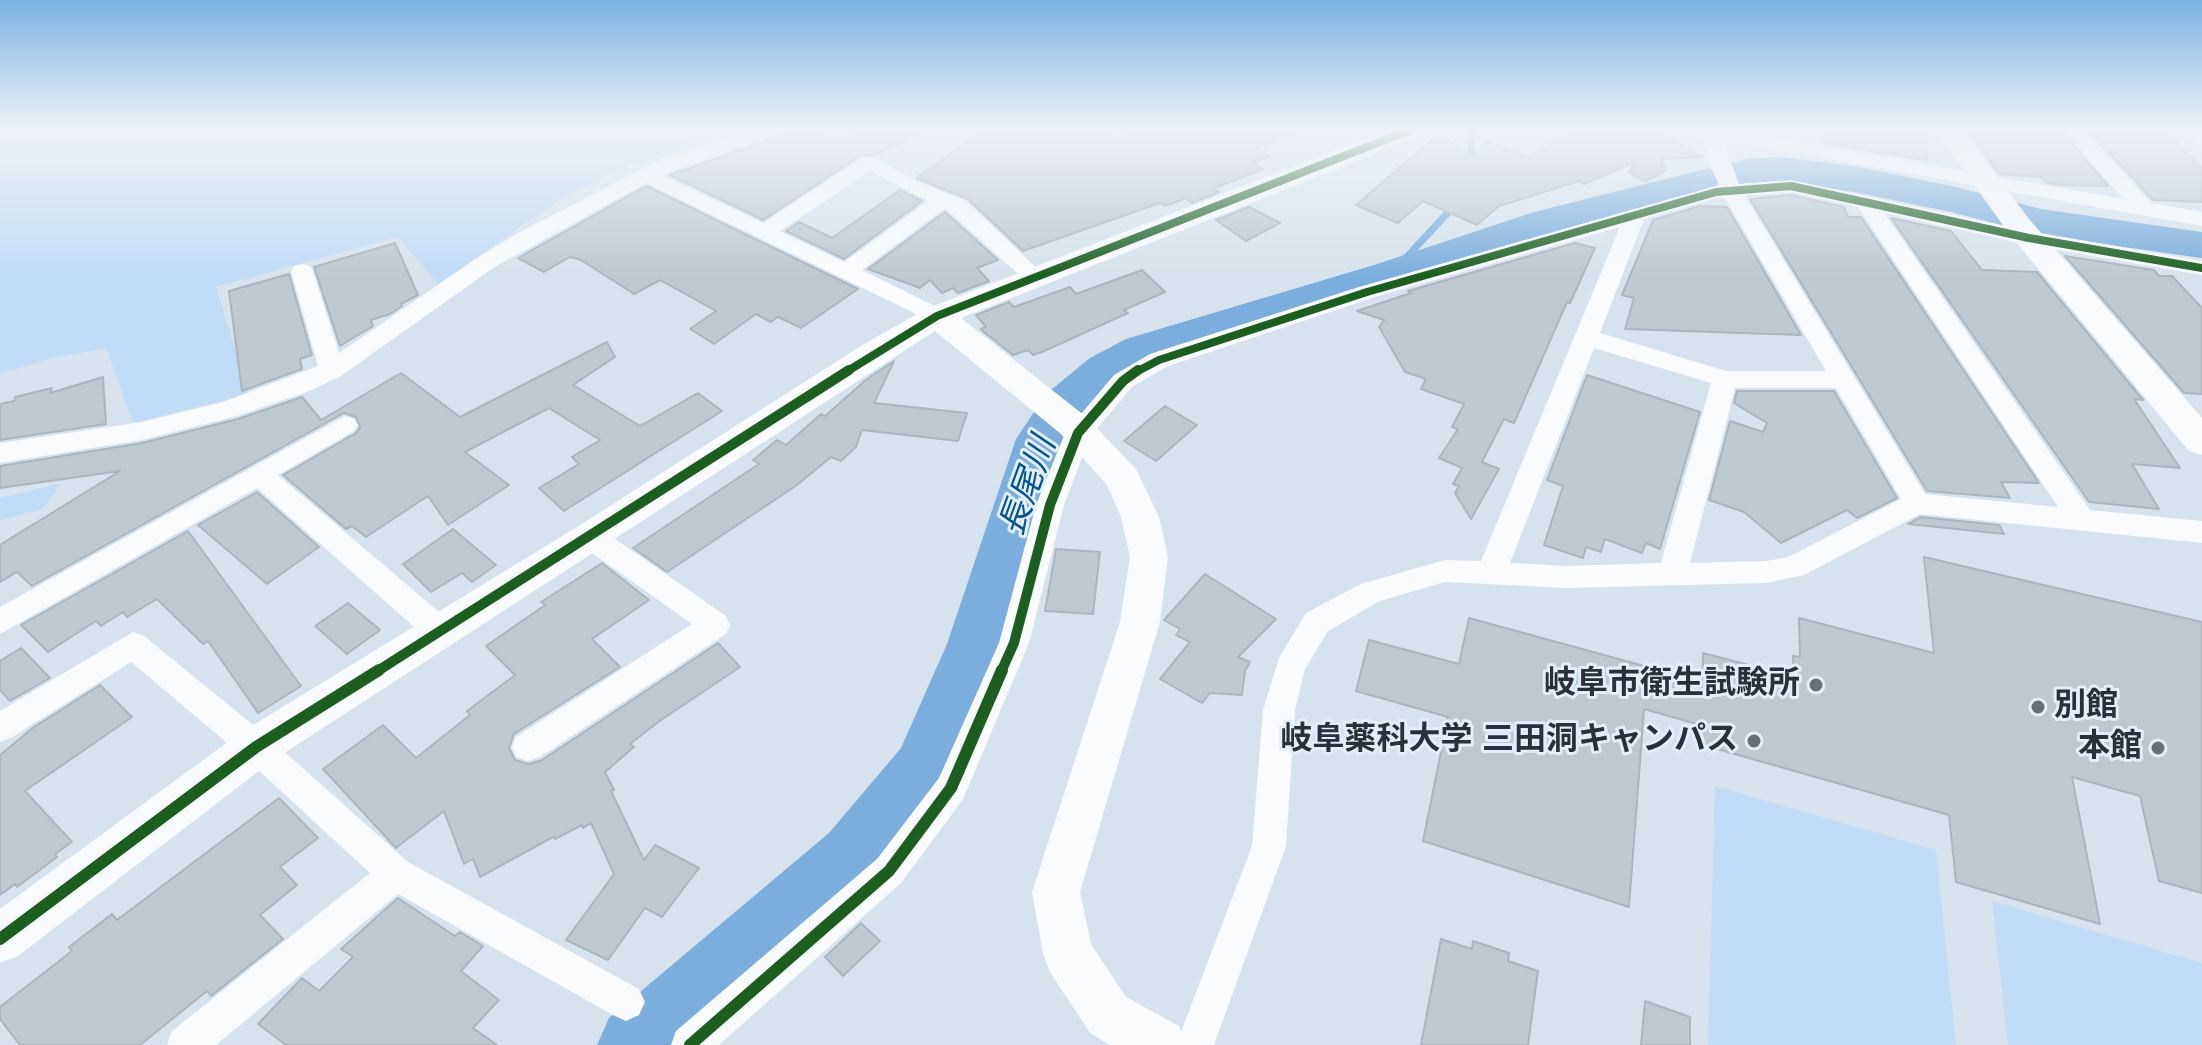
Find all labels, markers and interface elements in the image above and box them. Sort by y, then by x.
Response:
water label: 長尾川 [993,432,1067,542]
place label: 岐阜市衛生試験所 [1544,666,1800,704]
marker: 岐阜市衛生試験所 [1807,676,1825,694]
place label: 別館 [2054,688,2118,726]
marker: 別館 [2029,698,2047,716]
place label: 岐阜薬科大学 三田洞キャンパス [1280,722,1738,760]
place label: 本館 [2078,729,2142,767]
marker: 岐阜薬科大学 三田洞キャンパス [1745,732,1763,750]
marker: 本館 [2149,739,2167,757]

